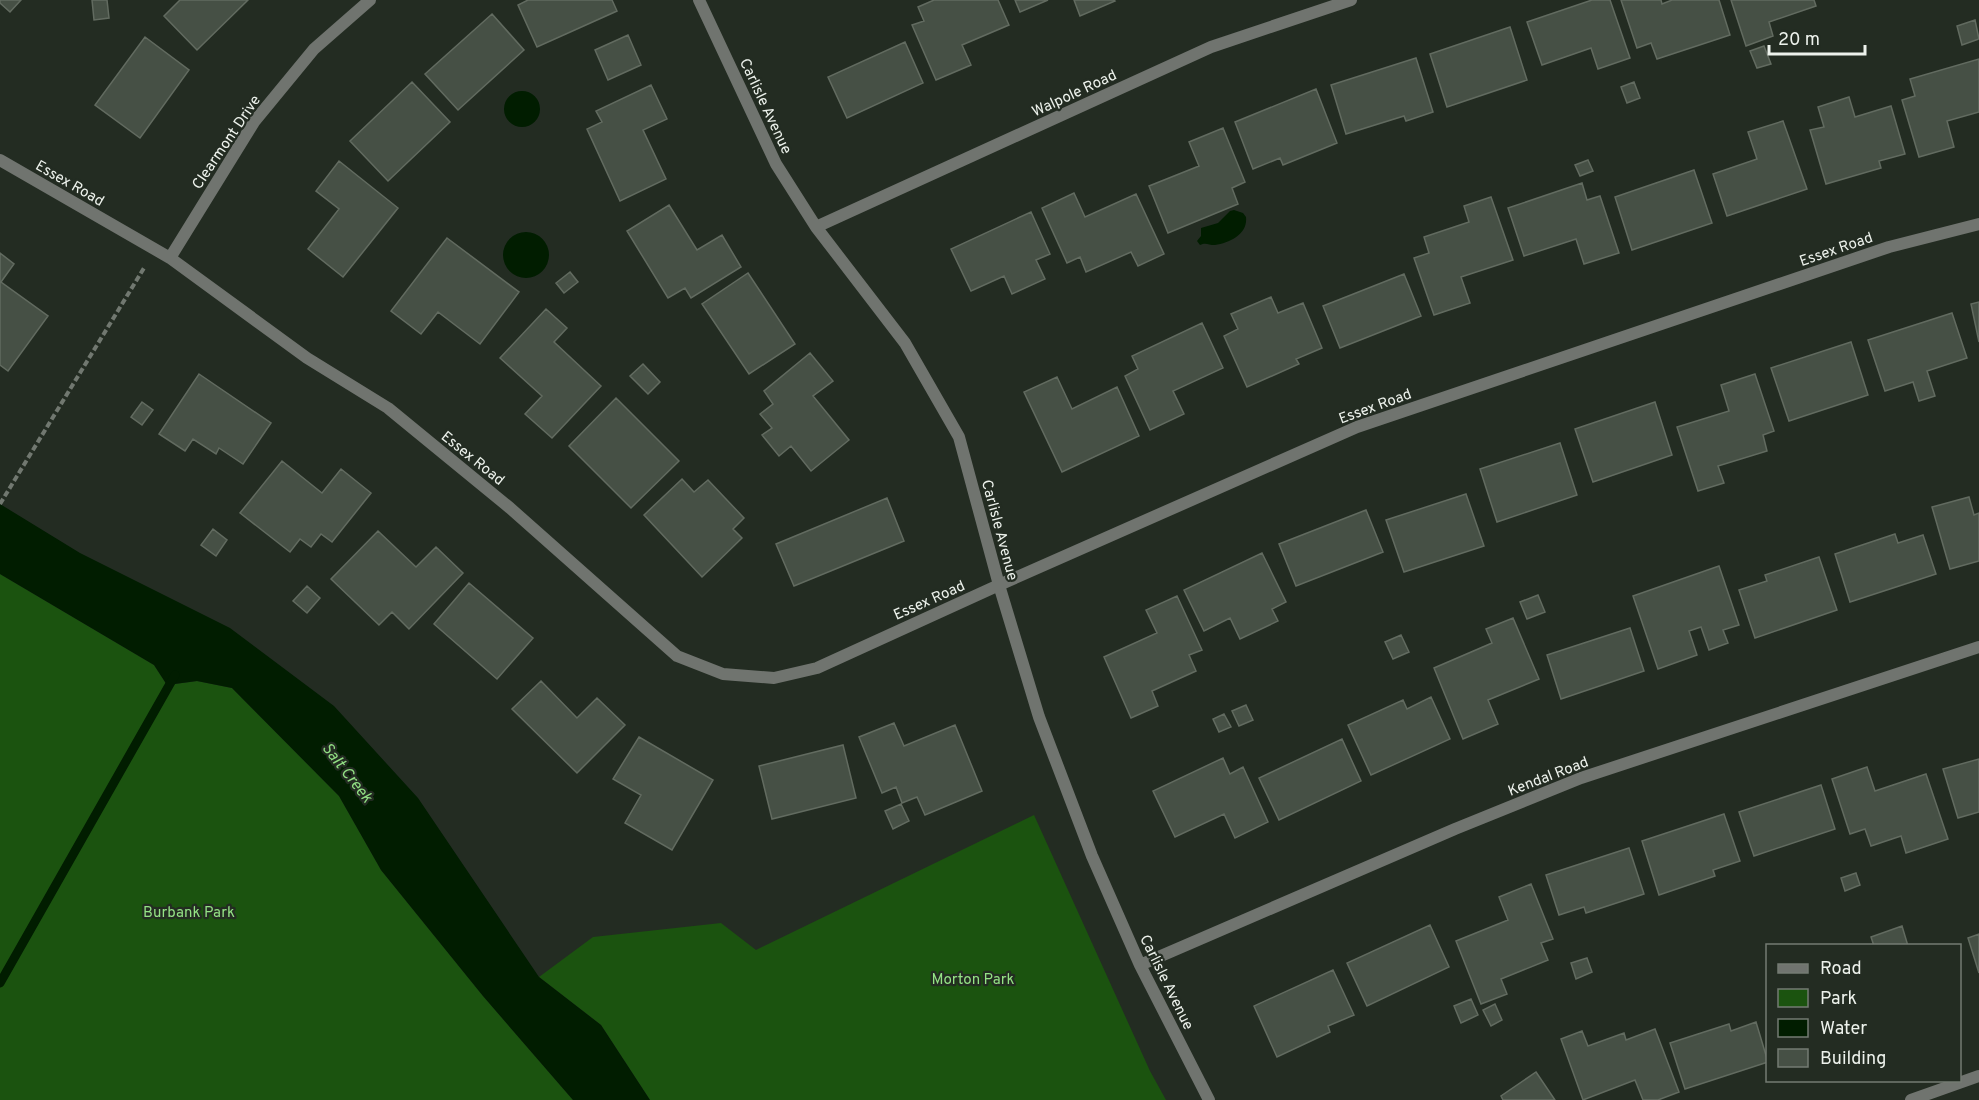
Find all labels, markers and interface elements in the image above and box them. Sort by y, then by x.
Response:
scale bar [1769,18,1865,56]
text: 20 m [1778,29,1820,52]
street label: Carlisle Avenue [734,56,795,158]
street label: Walpole Road [1029,66,1120,122]
street label: Clearmont Drive [189,92,266,194]
street label: Essex Road [31,157,107,212]
street label: Essex Road [1797,229,1876,272]
street label: Essex Road [1336,385,1415,429]
street label: Essex Road [436,428,508,491]
street label: Carlisle Avenue [976,478,1021,583]
street label: Essex Road [891,577,968,626]
water label: Salt Creek [317,739,377,808]
street label: Kendal Road [1505,753,1592,801]
park label: Burbank Park [143,904,235,923]
street label: Carlisle Avenue [1134,932,1197,1033]
legend [1766,944,1961,1082]
text: Road [1820,958,1862,981]
park label: Morton Park [931,971,1015,990]
text: Park [1820,988,1857,1011]
text: Water [1820,1018,1867,1041]
text: Building [1820,1048,1886,1071]

